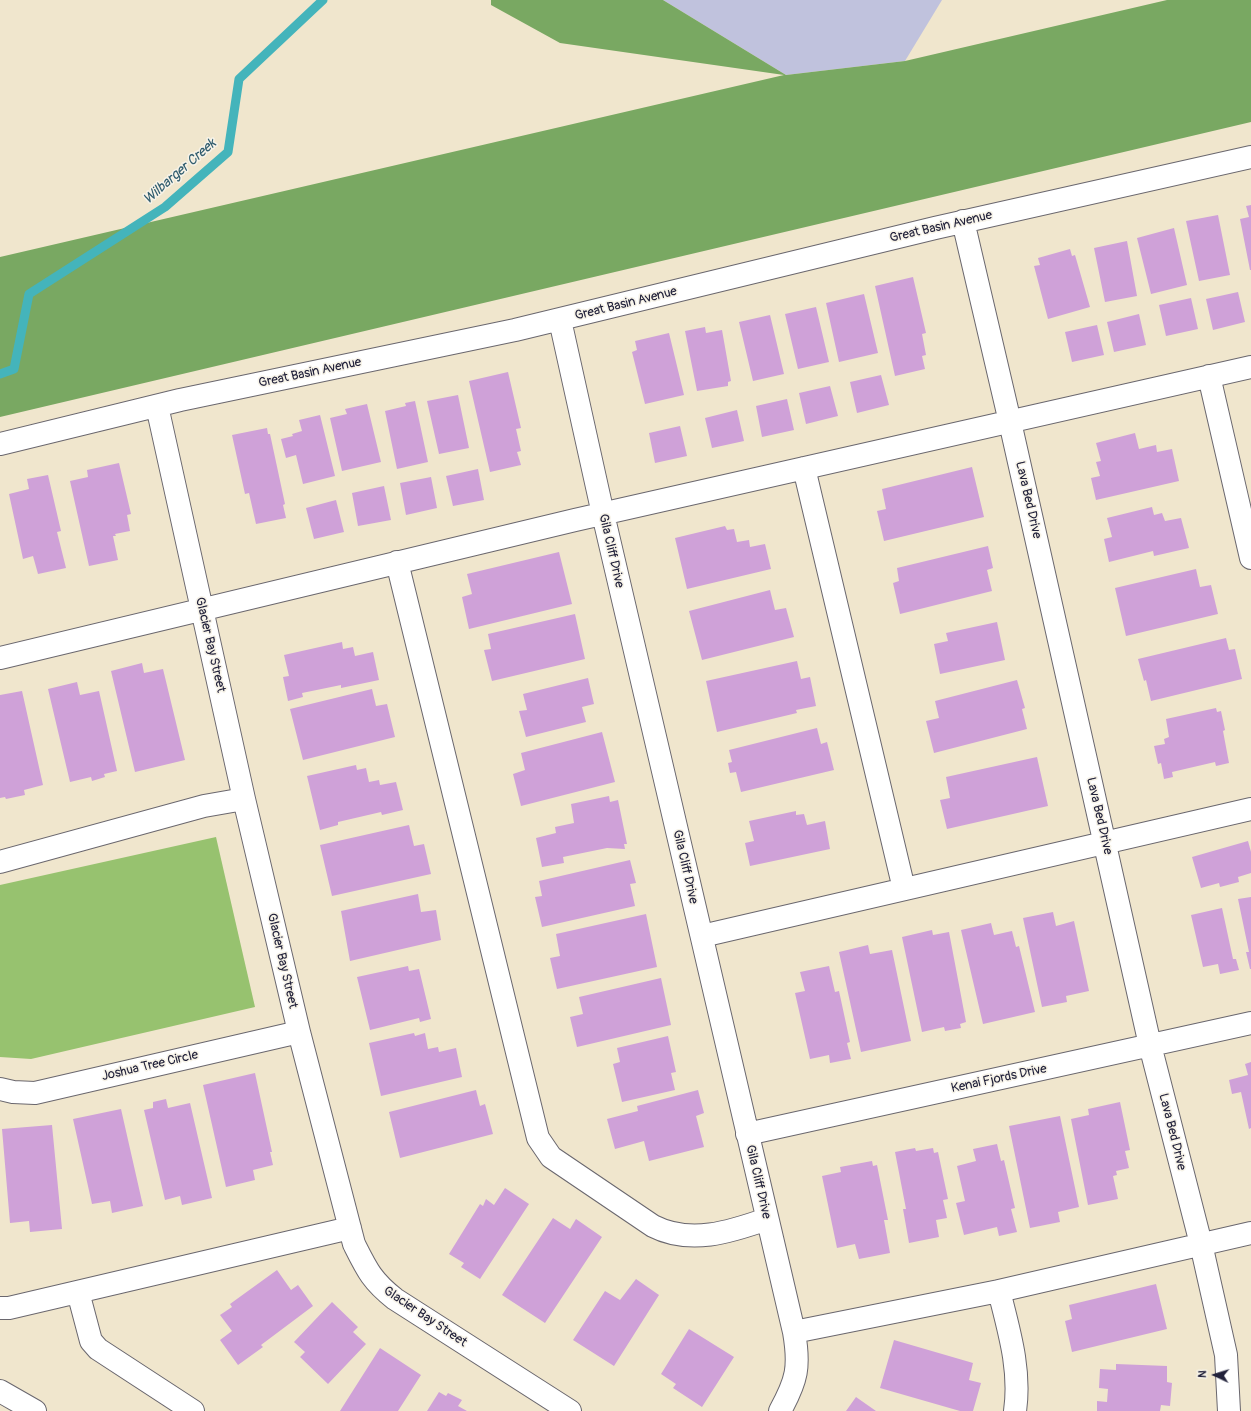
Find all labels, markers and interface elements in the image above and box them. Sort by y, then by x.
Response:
water label: Wilbarger Creek [140,136,220,208]
street label: Great Basin Avenue [888,208,994,246]
street label: Great Basin Avenue [573,284,679,324]
street label: Great Basin Avenue [257,354,363,392]
street label: Lava Bed Drive [1012,460,1044,540]
street label: Gila Cliff Drive [595,513,627,589]
street label: Glacier Bay Street [191,596,229,694]
street label: Lava Bed Drive [1083,776,1115,856]
street label: Gila Cliff Drive [669,829,701,905]
street label: Glacier Bay Street [263,912,301,1010]
street label: Joshua Tree Circle [100,1047,200,1085]
street label: Kenai Fjords Drive [950,1061,1048,1097]
street label: Lava Bed Drive [1155,1092,1189,1172]
street label: Gila Cliff Drive [742,1144,774,1220]
street label: Glacier Bay Street [380,1283,470,1351]
north arrow [1195,1355,1235,1395]
text: N [1196,1370,1209,1378]

